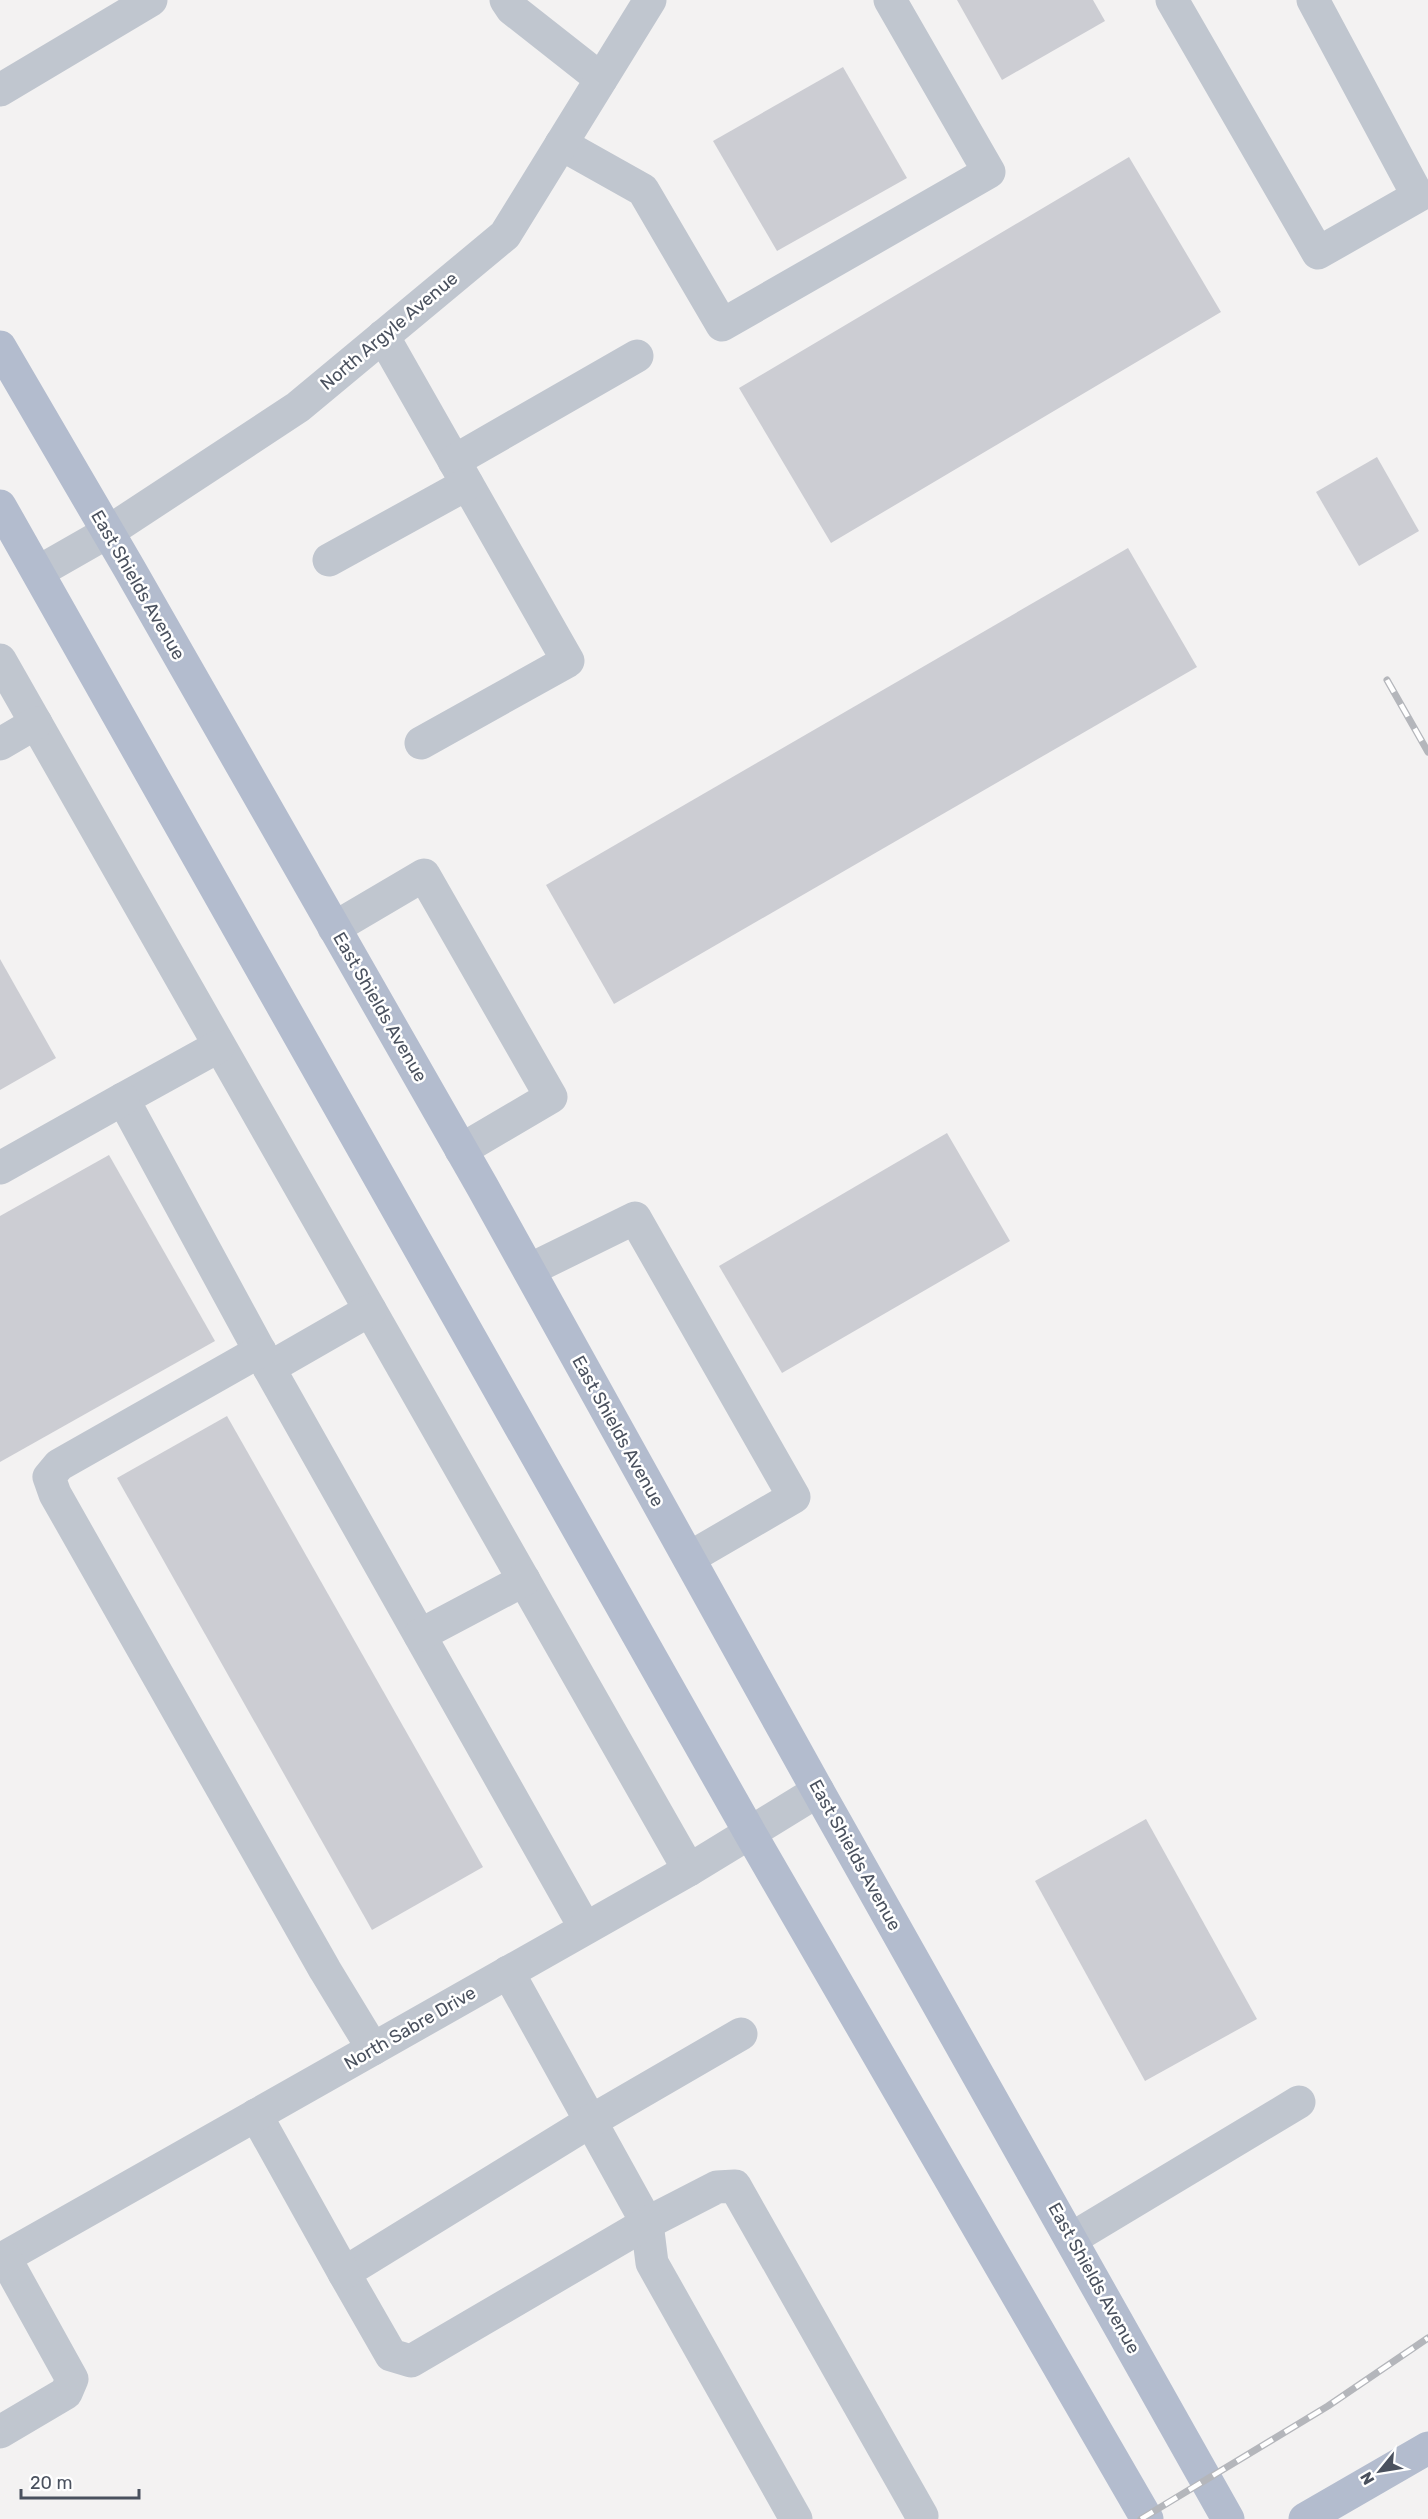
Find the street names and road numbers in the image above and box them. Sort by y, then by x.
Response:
street label: North Argyle Avenue [316,267,462,395]
street label: East Shields Avenue [86,506,190,664]
street label: East Shields Avenue [328,928,432,1086]
street label: East Shields Avenue [567,1352,669,1510]
street label: East Shields Avenue [804,1776,906,1934]
street label: North Sabre Drive [340,1981,480,2075]
street label: East Shields Avenue [1043,2199,1145,2357]

